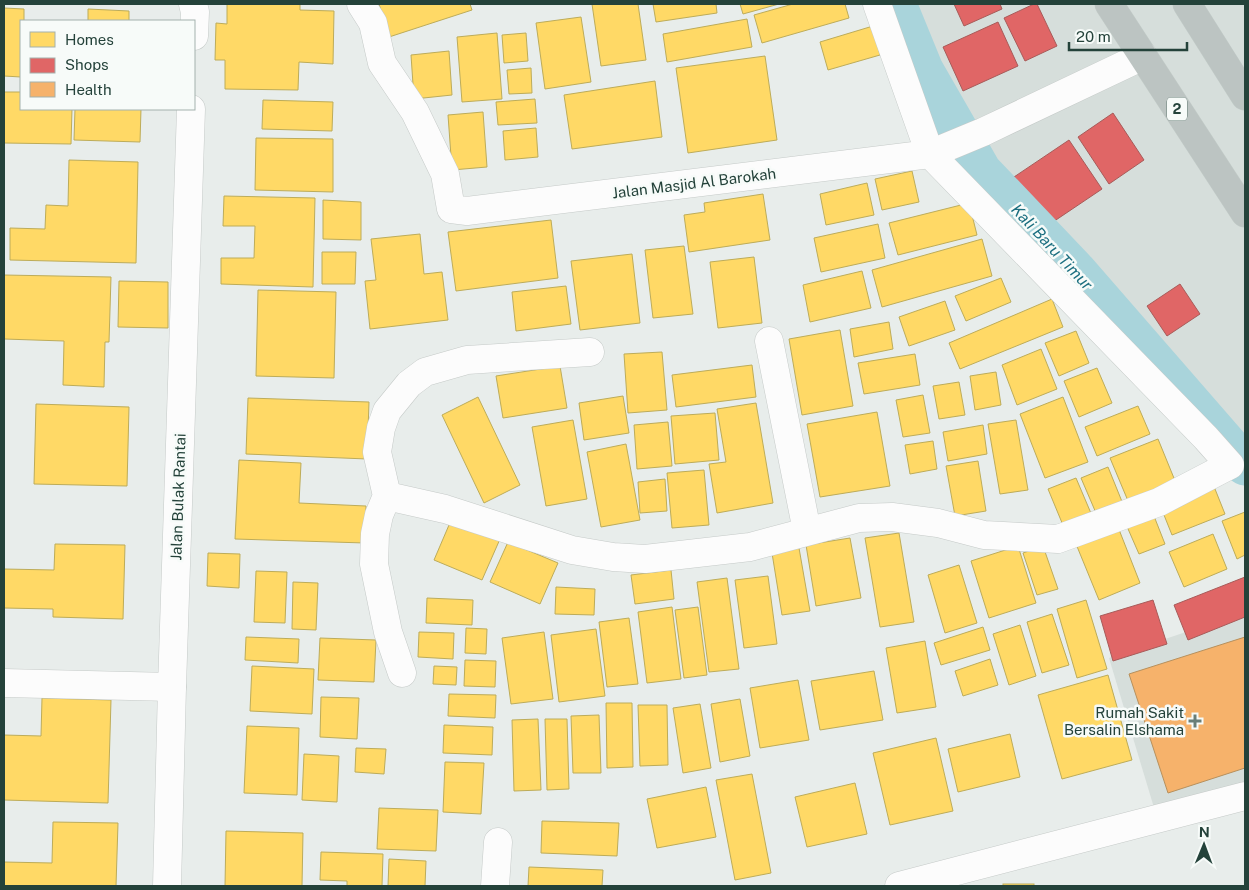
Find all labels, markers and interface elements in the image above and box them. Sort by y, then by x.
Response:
legend [20,20,195,110]
scale bar [1069,20,1186,52]
text: 20 m [1076,28,1111,45]
text: Homes [65,31,114,48]
text: Shops [65,56,109,73]
text: Health [65,81,112,98]
road number: 2 [1167,98,1187,120]
street label: Jalan Masjid Al Barokah [611,164,777,202]
water label: Kali Baru Timur [1007,200,1097,295]
street label: Jalan Bulak Rantai [167,433,189,561]
place label: Rumah Sakit Bersalin Elshama [1064,704,1184,738]
marker: Rumah Sakit Bersalin Elshama [1188,714,1202,728]
north arrow [1179,820,1229,870]
text: N [1199,824,1210,840]

